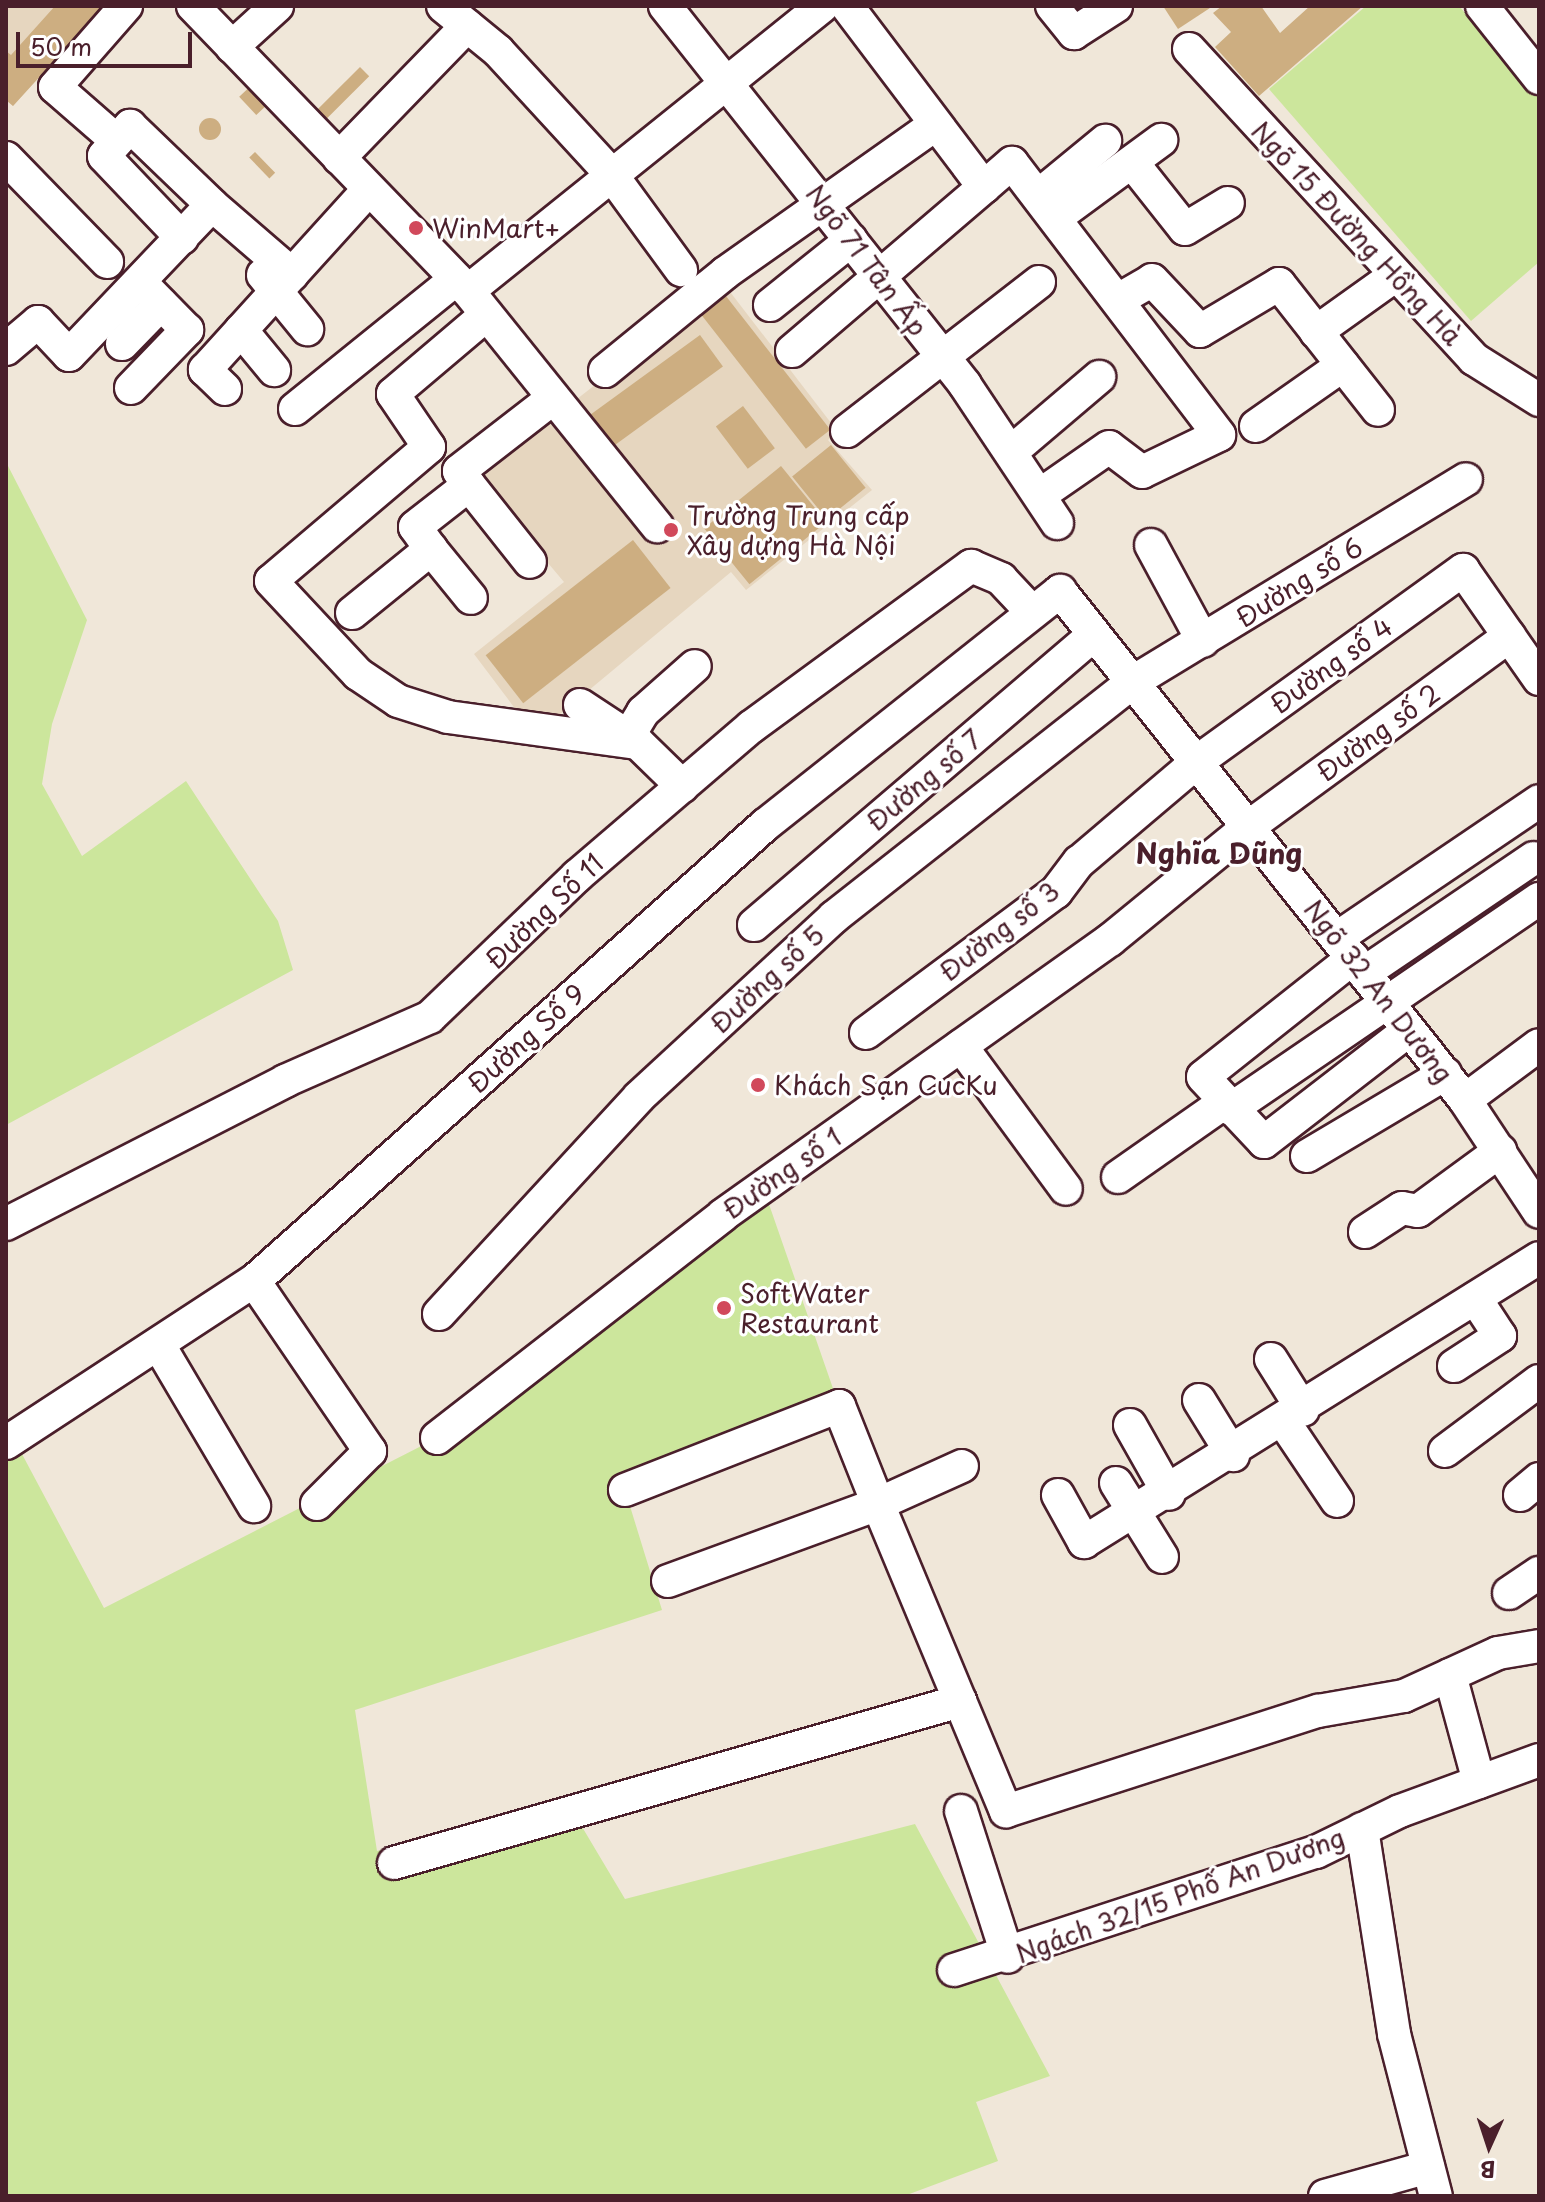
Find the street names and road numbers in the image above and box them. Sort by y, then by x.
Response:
street label: Ngõ 15 Đường Hồng Hà [1245,114,1469,352]
street label: Ngõ 71 Tân Ấp [800,178,934,342]
street label: Đường số 6 [1230,531,1368,633]
street label: Đường số 4 [1264,610,1398,720]
street label: Đường số 2 [1310,677,1446,787]
street label: Đường số 7 [860,723,988,837]
street label: Đường Số 11 [479,847,609,975]
street label: Đường số 3 [933,875,1065,987]
street label: Ngõ 32 An Dương [1297,892,1461,1090]
street label: Đường số 5 [704,919,830,1039]
street label: Đường Số 9 [462,978,590,1098]
street label: Đường số 1 [717,1121,847,1225]
street label: Ngách 32/15 Phố An Dương [1011,1821,1349,1969]

